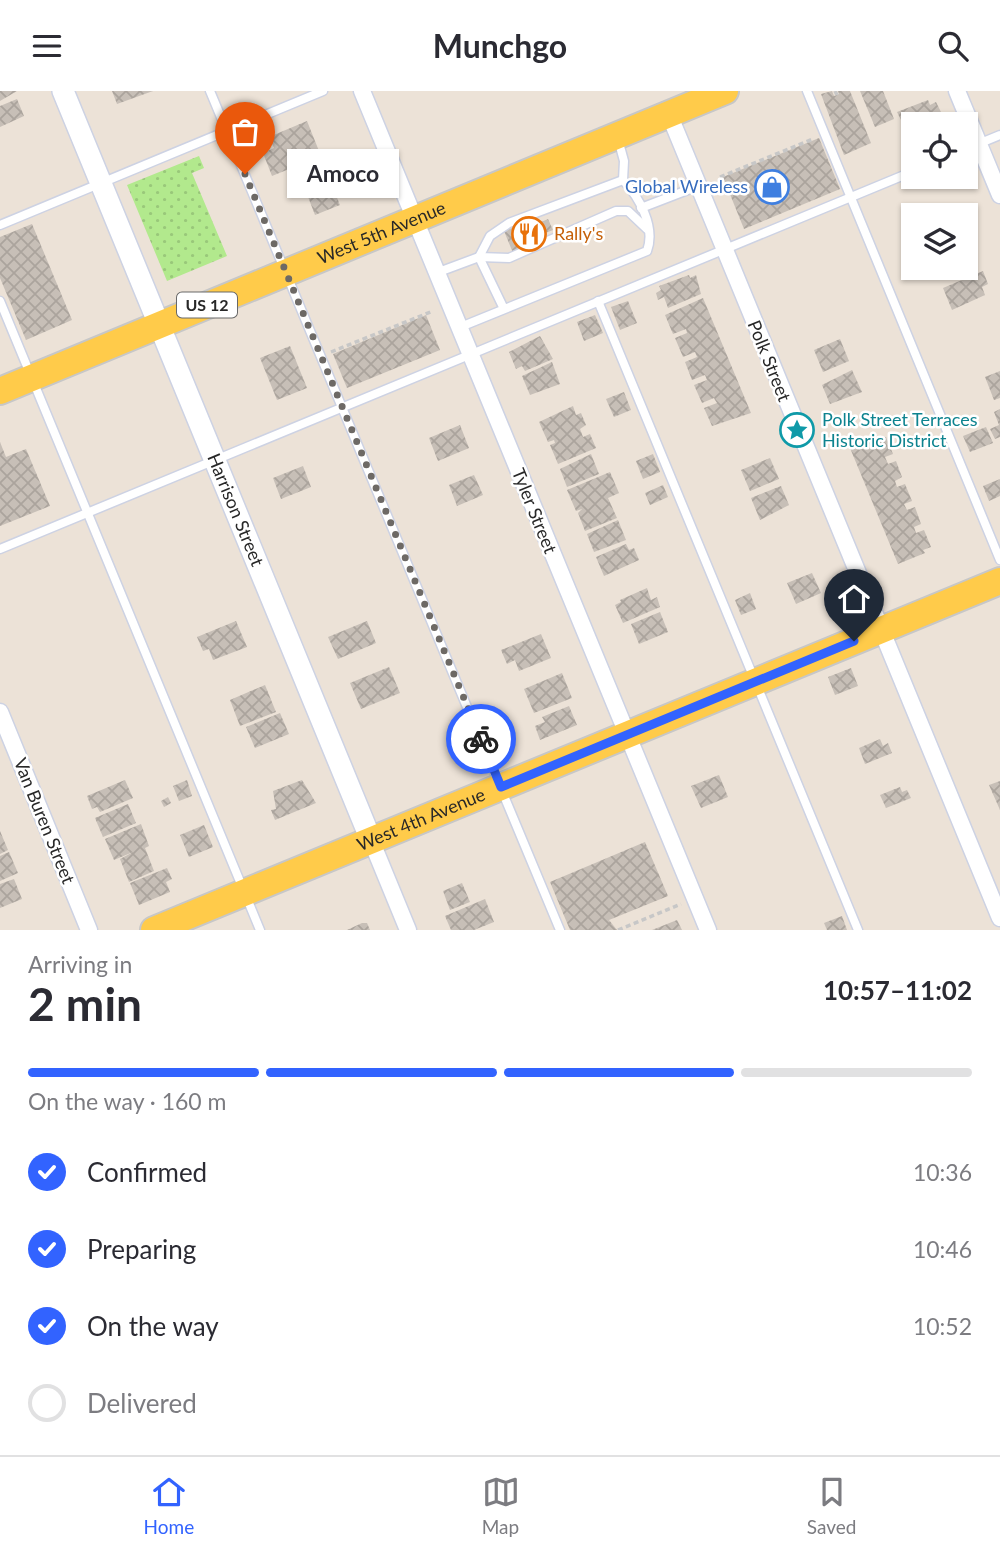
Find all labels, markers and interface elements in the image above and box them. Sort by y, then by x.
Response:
text: Munchgo [433,26,567,65]
icon: menu [28,27,66,65]
icon: search [934,27,972,65]
pin [215,102,275,174]
map controls [901,112,978,280]
button: locate [901,112,978,189]
icon: bag [226,113,264,151]
callout: Amoco [287,149,399,199]
text: Amoco [307,159,379,187]
shop icon: Global Wireless [753,168,791,206]
place label: Global Wireless [625,175,748,197]
street label: West 5th Avenue [314,196,449,268]
button: layers [901,203,978,280]
restaurant icon: Rally's [510,215,548,253]
place label: Rally's [554,222,603,244]
road number: US 12 [177,293,237,318]
street label: Polk Street [744,317,796,405]
place label: Polk Street Terraces Historic District [822,408,978,451]
place icon: Polk Street Terraces Historic District [778,411,816,449]
street label: Harrison Street [203,450,269,570]
street label: Tyler Street [508,465,562,557]
pin [824,569,884,641]
icon: home [835,580,873,618]
courier [446,704,516,774]
icon: bike [462,720,500,758]
street label: Van Buren Street [10,755,80,887]
street label: West 4th Avenue [353,783,488,855]
text: Arriving in [28,950,132,978]
text: 10:57–11:02 [823,974,972,1006]
text: 2 min [28,976,142,1031]
text: On the way · 160 m [28,1087,227,1115]
icon: check [28,1153,66,1191]
text: Confirmed [87,1156,207,1188]
text: 10:36 [913,1158,972,1186]
icon: check [28,1230,66,1268]
text: Preparing [87,1233,196,1265]
text: 10:46 [913,1235,972,1263]
icon: check [28,1307,66,1345]
text: On the way [87,1310,219,1342]
text: 10:52 [913,1312,972,1340]
text: Delivered [87,1387,197,1419]
tab: Home [144,1473,194,1538]
tab: Map [482,1473,520,1538]
tab: Saved [807,1473,856,1538]

